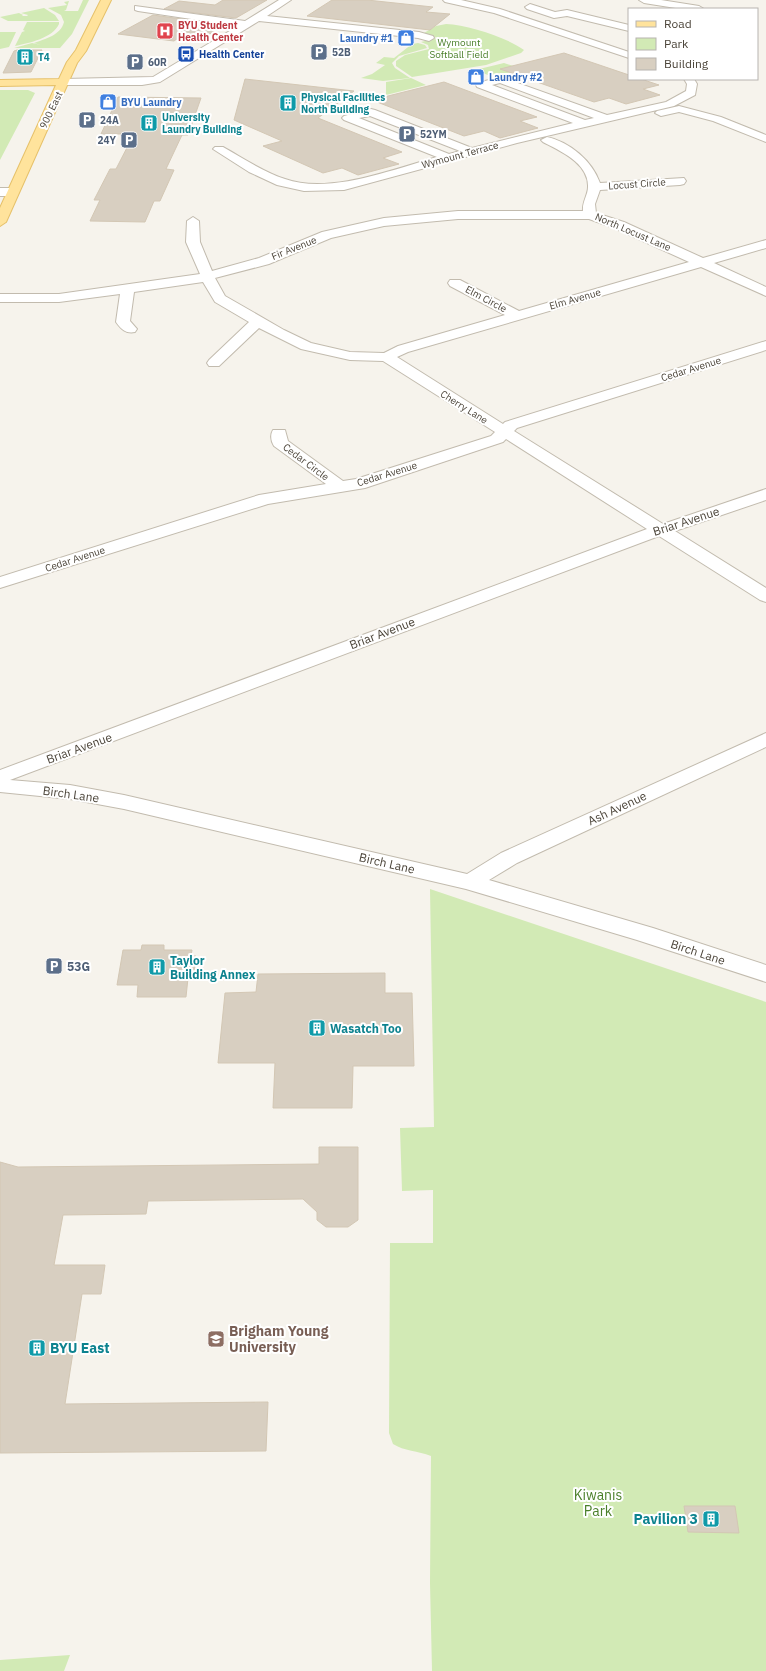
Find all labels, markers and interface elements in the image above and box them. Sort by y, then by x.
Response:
legend [628,8,758,80]
text: Road [664,16,692,31]
place label: BYU Student Health Center [178,19,243,44]
hospital icon: BYU Student Health Center [155,21,175,41]
shop icon: Laundry #1 [396,28,416,48]
place label: Laundry #1 [340,32,393,45]
park label: Wymount Softball Field [429,36,489,61]
text: Park [664,36,689,51]
parking icon: 52B [309,42,329,62]
bus stop icon: Health Center [176,44,196,64]
place label: 52B [332,46,351,59]
building icon: T4 [15,47,35,67]
place label: Health Center [199,48,264,61]
place label: T4 [38,51,50,64]
parking icon: 60R [125,52,145,72]
place label: 60R [148,56,167,69]
text: Building [664,56,709,71]
shop icon: Laundry #2 [466,67,486,87]
place label: Laundry #2 [489,71,542,84]
street label: 900 East [36,89,66,131]
place label: Physical Facilities North Building [301,91,385,116]
shop icon: BYU Laundry [98,92,118,112]
building icon: Physical Facilities North Building [278,93,298,113]
place label: BYU Laundry [121,96,182,109]
parking icon: 24A [77,110,97,130]
place label: University Laundry Building [162,111,242,136]
building icon: University Laundry Building [139,113,159,133]
place label: 24A [100,114,119,127]
parking icon: 52YM [397,124,417,144]
place label: 52YM [420,128,447,141]
parking icon: 24Y [119,130,139,150]
place label: 24Y [98,134,117,147]
street label: Wymount Terrace [420,138,500,172]
street label: Locust Circle [608,175,667,192]
street label: North Locust Lane [593,210,673,254]
street label: Fir Avenue [270,233,319,263]
street label: Elm Circle [463,283,509,316]
street label: Elm Avenue [548,285,603,313]
street label: Cedar Avenue [659,354,723,384]
street label: Cherry Lane [438,387,491,427]
street label: Cedar Circle [280,440,332,484]
street label: Cedar Avenue [355,459,419,489]
street label: Briar Avenue [651,503,721,539]
street label: Cedar Avenue [43,543,107,575]
street label: Briar Avenue [347,613,417,652]
street label: Briar Avenue [44,729,114,767]
street label: Birch Lane [42,783,101,805]
street label: Ash Avenue [585,788,649,828]
street label: Birch Lane [358,849,417,877]
street label: Birch Lane [669,936,728,968]
place label: Taylor Building Annex [170,953,256,982]
parking icon: 53G [44,956,64,976]
building icon: Taylor Building Annex [147,957,167,977]
place label: 53G [67,959,90,974]
building icon: Wasatch Too [307,1018,327,1038]
place label: Wasatch Too [330,1021,402,1036]
place label: Brigham Young University [229,1322,329,1356]
school or university icon: Brigham Young University [206,1329,226,1349]
building icon: BYU East [27,1338,47,1358]
place label: BYU East [50,1339,110,1357]
park label: Kiwanis Park [574,1486,623,1520]
building icon: Pavilion 3 [701,1509,721,1529]
place label: Pavilion 3 [633,1510,698,1528]

